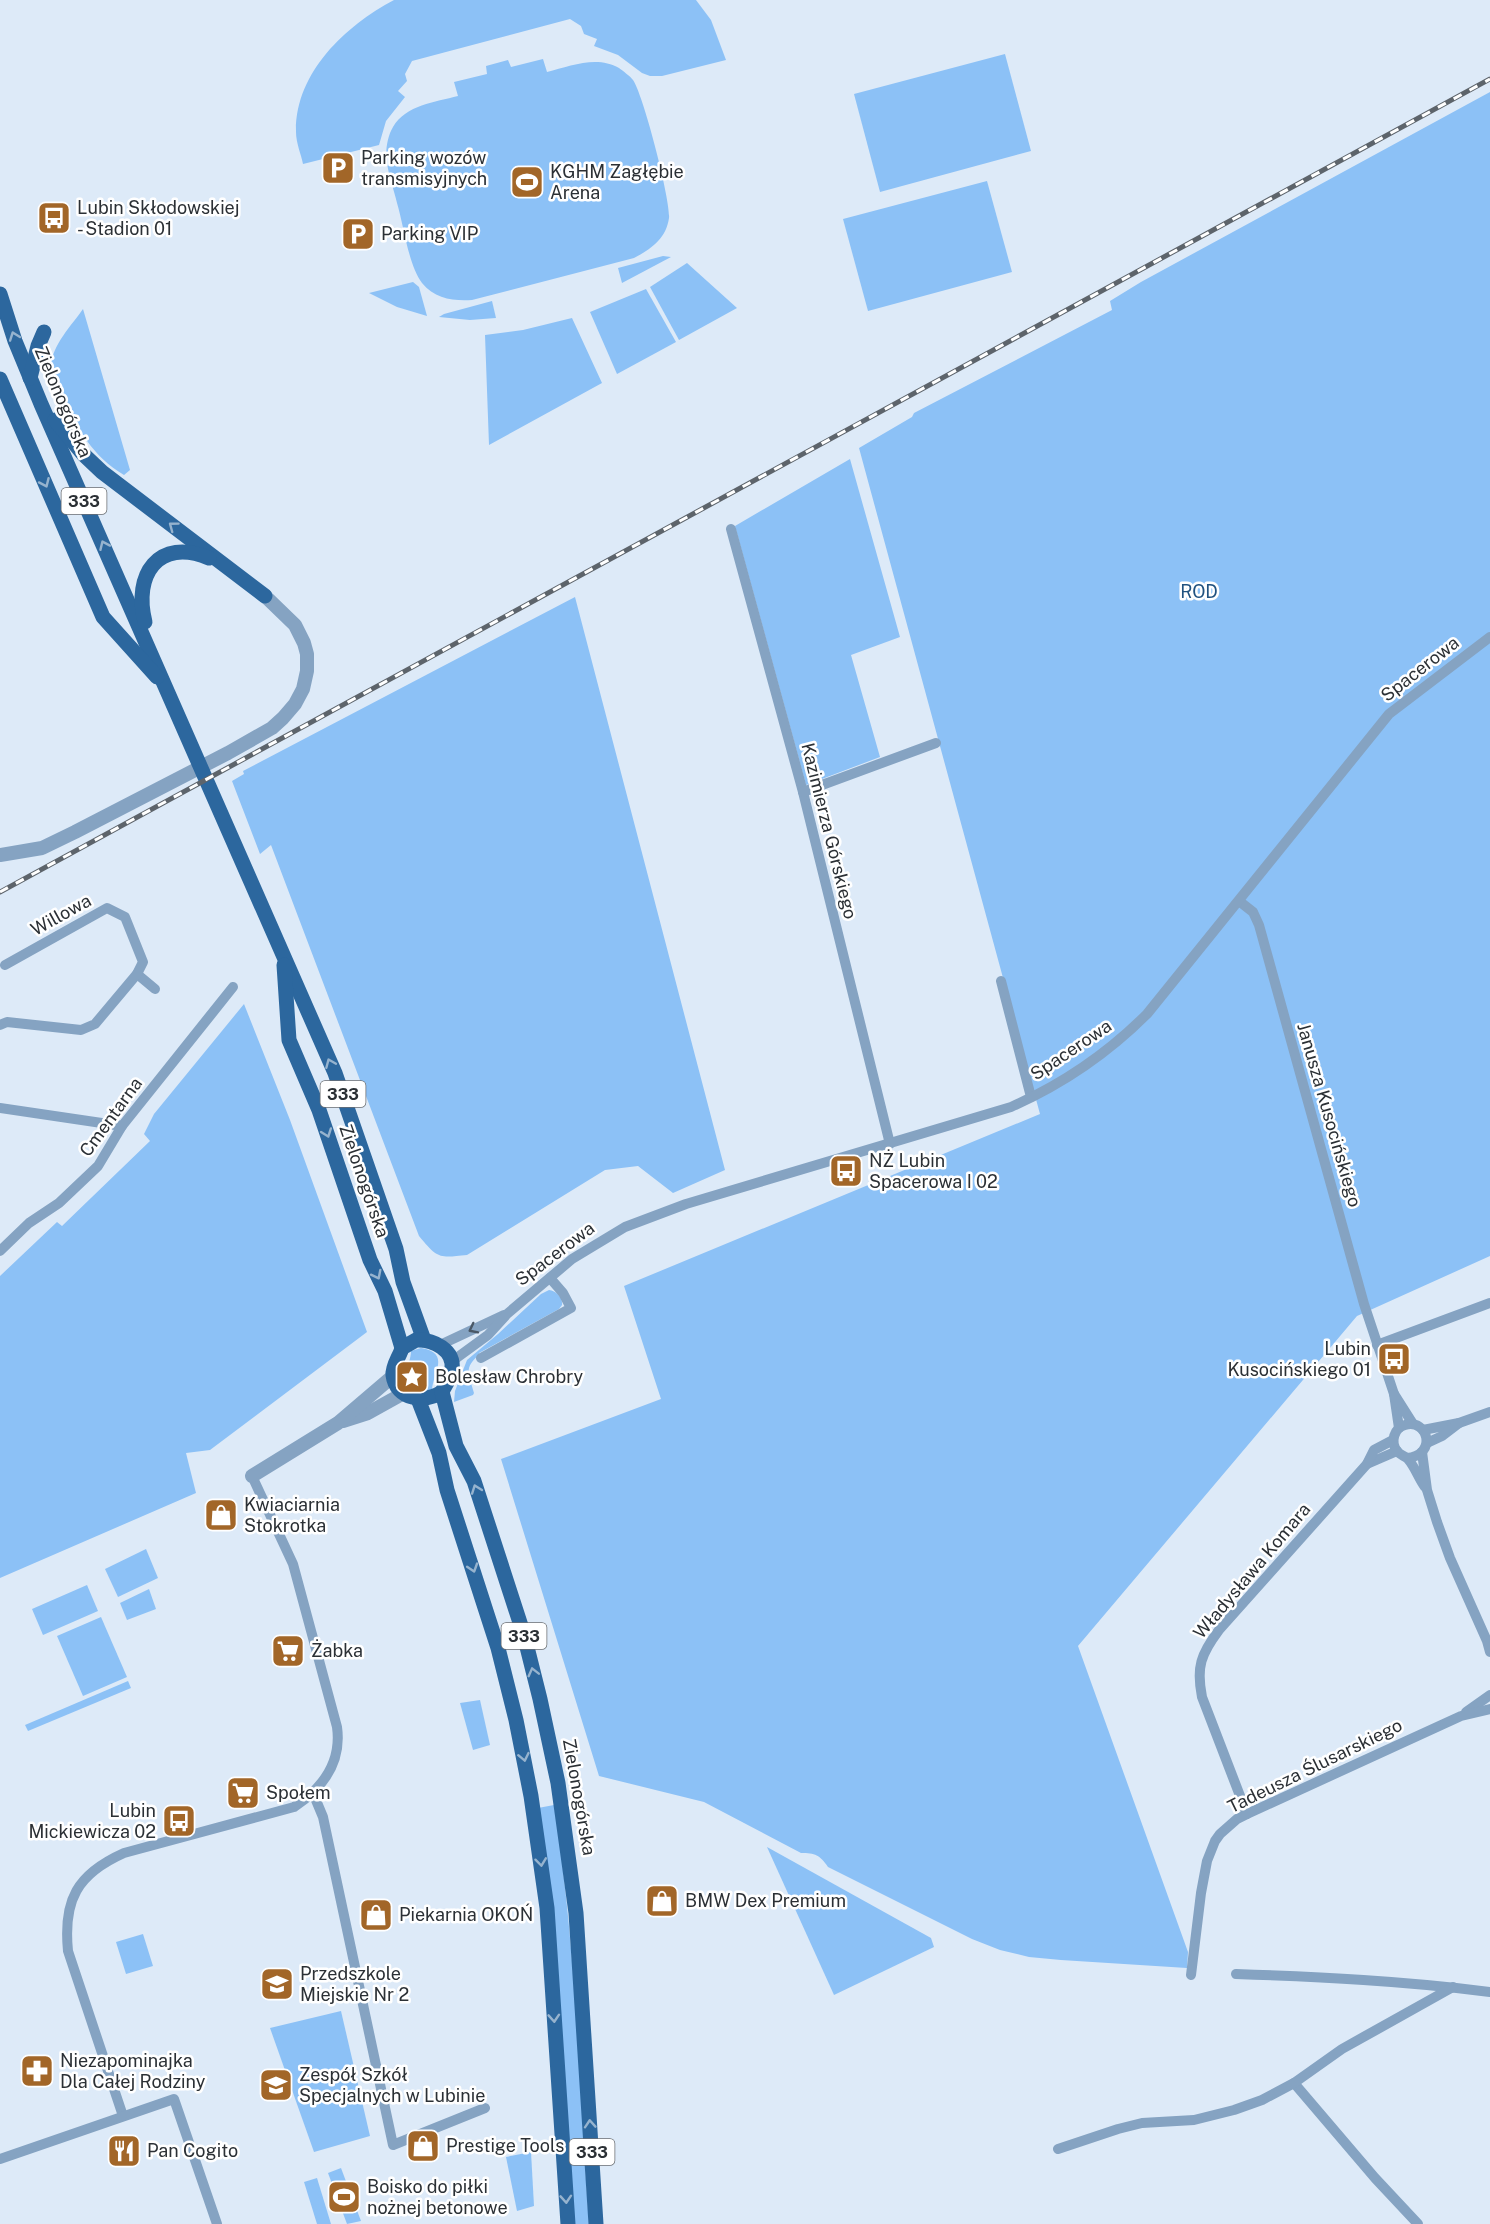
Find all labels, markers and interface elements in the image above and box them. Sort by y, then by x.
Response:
place label: Parking wozów transmisyjnych [361,147,487,189]
parking icon: Parking wozów transmisyjnych [320,150,356,186]
place label: KGHM Zagłębie Arena [550,161,684,203]
sports icon: KGHM Zagłębie Arena [509,164,545,200]
place label: Lubin Skłodowskiej - Stadion 01 [77,197,240,239]
bus stop icon: Lubin Skłodowskiej - Stadion 01 [36,200,72,236]
parking icon: Parking VIP [340,216,376,252]
place label: Parking VIP [381,223,478,244]
one-way arrow [9,331,21,342]
street label: Zielonogórska [31,343,96,460]
one-way arrow [38,477,50,488]
road number: 333 [62,488,106,514]
one-way arrow [168,522,179,533]
one-way arrow [99,540,111,551]
park label: ROD [1180,581,1218,602]
street label: Spacerowa [1376,632,1463,706]
street label: Kazimierza Górskiego [797,741,862,921]
street label: Willowa [27,889,95,940]
street label: Spacerowa [1026,1015,1115,1084]
street label: Janusza Kusocińskiego [1293,1020,1366,1209]
one-way arrow [325,1058,337,1069]
street label: Cmentarna [75,1073,146,1160]
road number: 333 [320,1081,366,1107]
street label: Zielonogórska [335,1121,394,1240]
one-way arrow [320,1127,332,1138]
place label: NŻ Lubin Spacerowa I 02 [869,1149,998,1192]
bus stop icon: NŻ Lubin Spacerowa I 02 [828,1153,864,1189]
street label: Spacerowa [511,1217,598,1290]
one-way arrow [370,1268,381,1279]
one-way arrow [469,1321,480,1333]
place label: Lubin Kusocińskiego 01 [1228,1338,1371,1380]
bus stop icon: Lubin Kusocińskiego 01 [1376,1341,1412,1377]
place icon: Bolesław Chrobry [394,1359,430,1395]
place label: Bolesław Chrobry [435,1366,583,1387]
one-way arrow [470,1484,483,1494]
place label: Kwiaciarnia Stokrotka [244,1494,340,1536]
shop icon: Kwiaciarnia Stokrotka [203,1497,239,1533]
street label: Władysława Komara [1189,1499,1314,1643]
one-way arrow [466,1562,478,1573]
road number: 333 [502,1623,546,1649]
supermarket icon: Żabka [270,1633,306,1669]
place label: Żabka [311,1639,363,1661]
one-way arrow [528,1667,541,1677]
street label: Tadeusza Ślusarskiego [1224,1713,1406,1817]
street label: Zielonogórska [559,1737,600,1857]
one-way arrow [517,1752,530,1762]
supermarket icon: Społem [225,1775,261,1811]
place label: Społem [266,1782,331,1803]
place label: Lubin Mickiewicza 02 [28,1800,156,1842]
bus stop icon: Lubin Mickiewicza 02 [161,1803,197,1839]
one-way arrow [535,1857,547,1867]
shop icon: BMW Dex Premium [644,1883,680,1919]
place label: BMW Dex Premium [685,1890,846,1911]
shop icon: Piekarnia OKOŃ [358,1897,394,1933]
place label: Piekarnia OKOŃ [399,1903,533,1925]
place label: Przedszkole Miejskie Nr 2 [300,1963,409,2005]
school or university icon: Przedszkole Miejskie Nr 2 [259,1966,295,2002]
one-way arrow [548,2013,561,2022]
place label: Niezapominajka Dla Całej Rodziny [60,2050,206,2092]
pharmacy icon: Niezapominajka Dla Całej Rodziny [19,2053,55,2089]
place label: Zespół Szkół Specjalnych w Lubinie [299,2064,485,2106]
school or university icon: Zespół Szkół Specjalnych w Lubinie [258,2067,294,2103]
one-way arrow [583,2119,596,2128]
shop icon: Prestige Tools [405,2128,441,2164]
restaurant icon: Pan Cogito [106,2133,142,2169]
place label: Prestige Tools [446,2135,564,2156]
road number: 333 [570,2139,614,2165]
place label: Pan Cogito [147,2140,238,2161]
place label: Boisko do piłki nożnej betonowe [367,2176,508,2218]
sports icon: Boisko do piłki nożnej betonowe [326,2179,362,2215]
one-way arrow [559,2195,572,2204]

